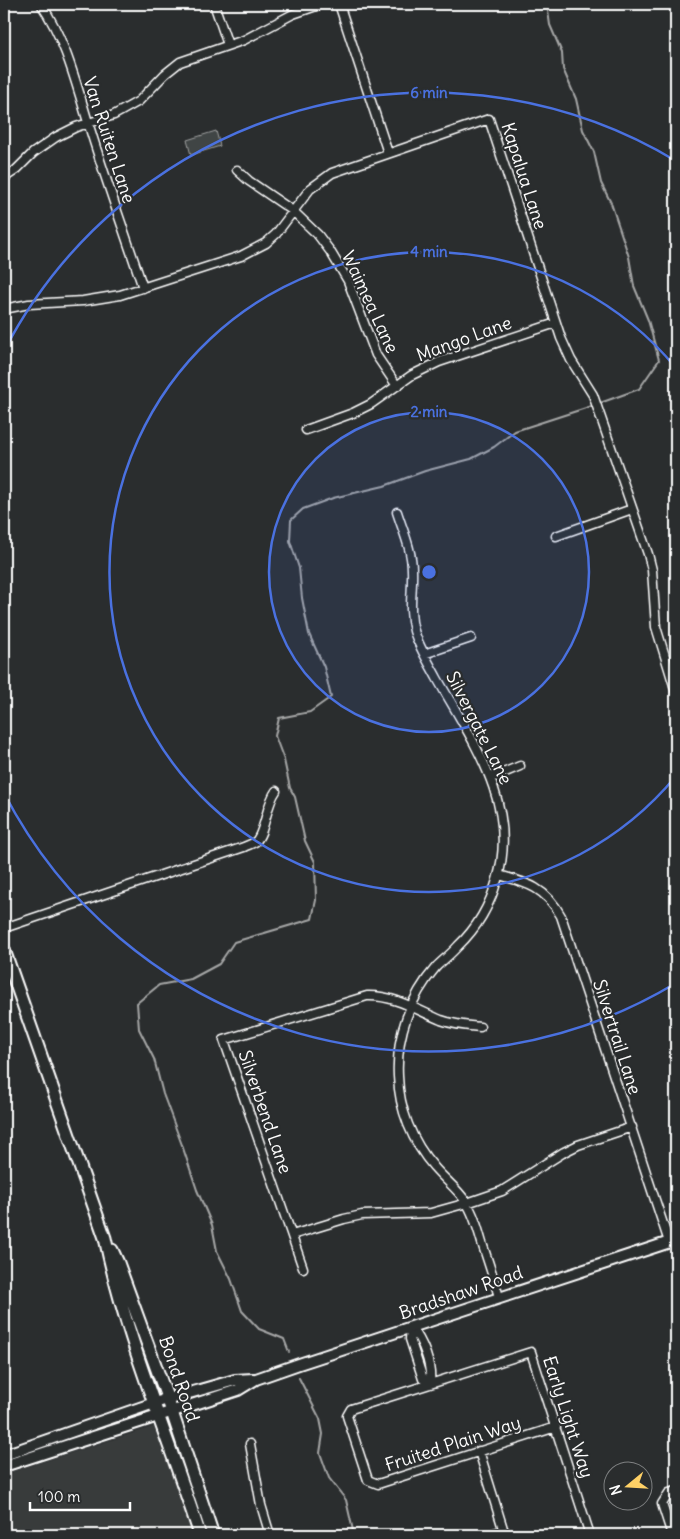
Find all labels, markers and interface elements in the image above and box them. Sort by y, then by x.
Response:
street label: Van Ruiten Lane [78,74,141,206]
text: 6 min [410,83,448,102]
street label: Kapalua Lane [496,120,553,232]
text: 4 min [410,242,448,261]
street label: Waimea Lane [337,247,404,357]
street label: Mango Lane [413,311,515,366]
text: 2 min [411,402,448,421]
centre of rings [420,563,438,581]
street label: Silvergate Lane [441,667,518,788]
street label: Silvertrail Lane [588,976,647,1097]
street label: Silverbend Lane [234,1047,297,1176]
street label: Bradshaw Road [396,1260,526,1324]
street label: Bond Road [154,1333,205,1425]
street label: Early Light Way [538,1353,599,1481]
street label: Fruited Plain Way [382,1411,524,1476]
north arrow [602,1462,652,1512]
scale bar [30,1479,130,1511]
text: N [606,1483,626,1497]
text: 100 m [38,1487,80,1506]

